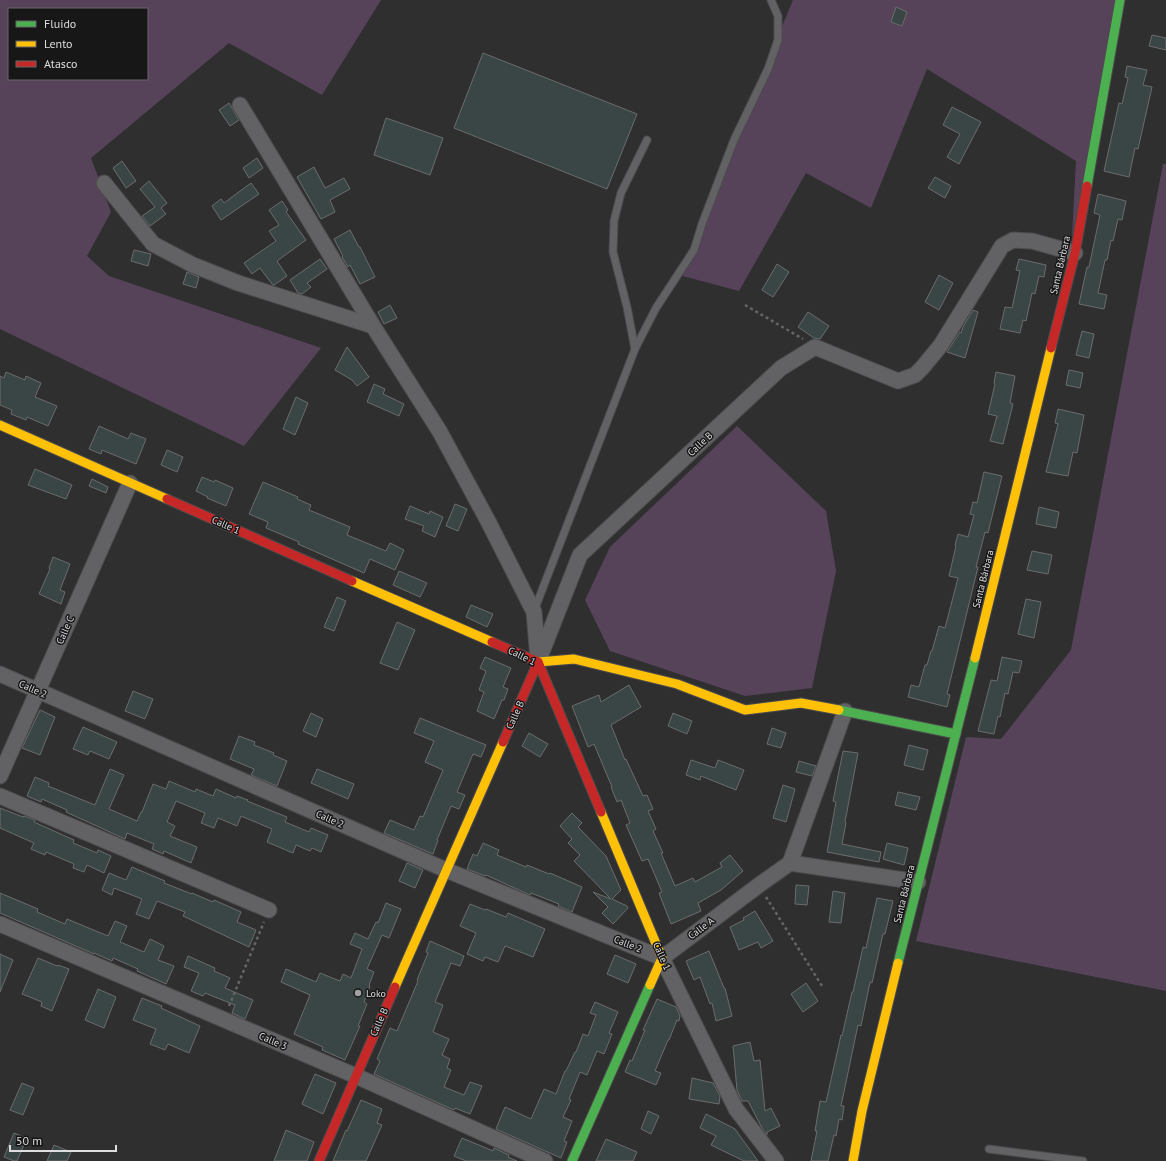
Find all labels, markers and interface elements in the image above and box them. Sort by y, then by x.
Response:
legend [8,8,148,80]
text: Fluido [44,16,76,31]
text: Lento [44,36,73,51]
text: Atasco [44,56,77,71]
street label: Santa Bárbara [1047,234,1073,296]
street label: Calle B [685,429,715,459]
street label: Calle 1 [210,513,242,537]
street label: Santa Bárbara [969,548,997,610]
street label: Calle C [53,613,77,646]
street label: Calle 1 [506,644,538,668]
street label: Calle 2 [17,677,49,701]
street label: Calle B [503,699,527,731]
street label: Calle 2 [314,807,346,831]
street label: Santa Bárbara [890,863,918,925]
street label: Calle A [685,914,717,942]
street label: Calle 2 [612,932,644,956]
street label: Calle 1 [650,940,674,972]
place label: Loko [366,987,386,1000]
marker: Loko [353,988,363,998]
street label: Calle B [367,1006,391,1038]
street label: Calle 3 [257,1029,289,1053]
scale bar [10,1127,116,1153]
text: 50 m [16,1133,42,1148]

